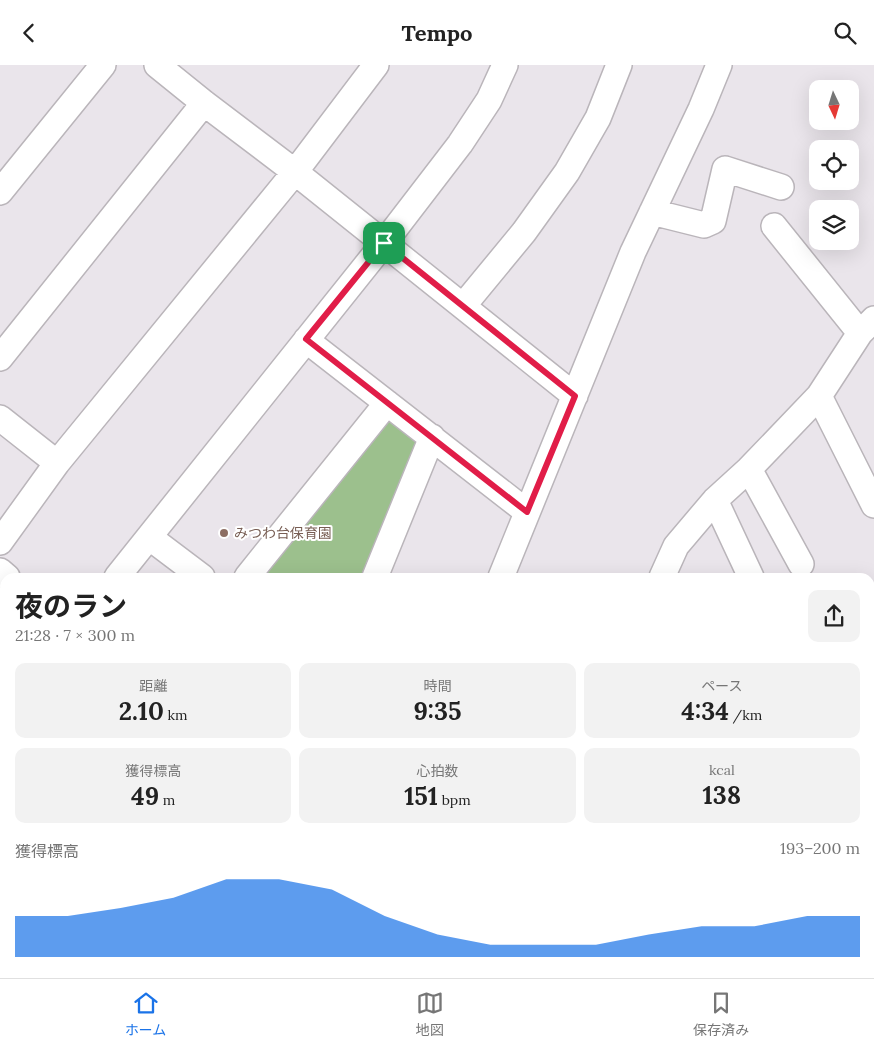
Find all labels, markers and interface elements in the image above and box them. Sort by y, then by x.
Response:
icon: back [15,19,43,47]
text: Tempo [402,19,472,47]
icon: search [831,19,859,47]
north arrow [809,80,859,130]
map controls [809,80,859,250]
button: locate [809,140,859,190]
button: layers [809,200,859,250]
pin [363,222,405,264]
icon: arrive [370,229,398,257]
place label: みつわ台保育園 [234,524,332,542]
marker: みつわ台保育園 [218,527,230,539]
text: 夜のラン [15,588,127,624]
button: share [808,590,860,642]
text: 21:28 · 7 × 300 m [15,625,135,645]
text: 距離 [139,677,167,695]
text: 時間 [423,677,451,695]
text: ペース [701,677,742,695]
text: 2.10 [119,695,164,727]
text: 9:35 [413,695,462,727]
text: 4:34 [681,695,729,727]
text: km [164,706,188,724]
text: /km [729,706,762,724]
text: kcal [709,761,735,779]
text: 獲得標高 [125,762,181,780]
text: 心拍数 [416,762,458,780]
text: 138 [703,779,741,811]
text: 49 [131,780,159,812]
text: 151 [404,780,438,812]
text: m [159,791,175,809]
text: bpm [438,791,471,809]
text: 193–200 m [780,838,860,858]
text: 獲得標高 [15,841,79,861]
tab: ホーム [125,989,166,1039]
tab: 地図 [416,989,444,1039]
tab: 保存済み [693,989,749,1039]

